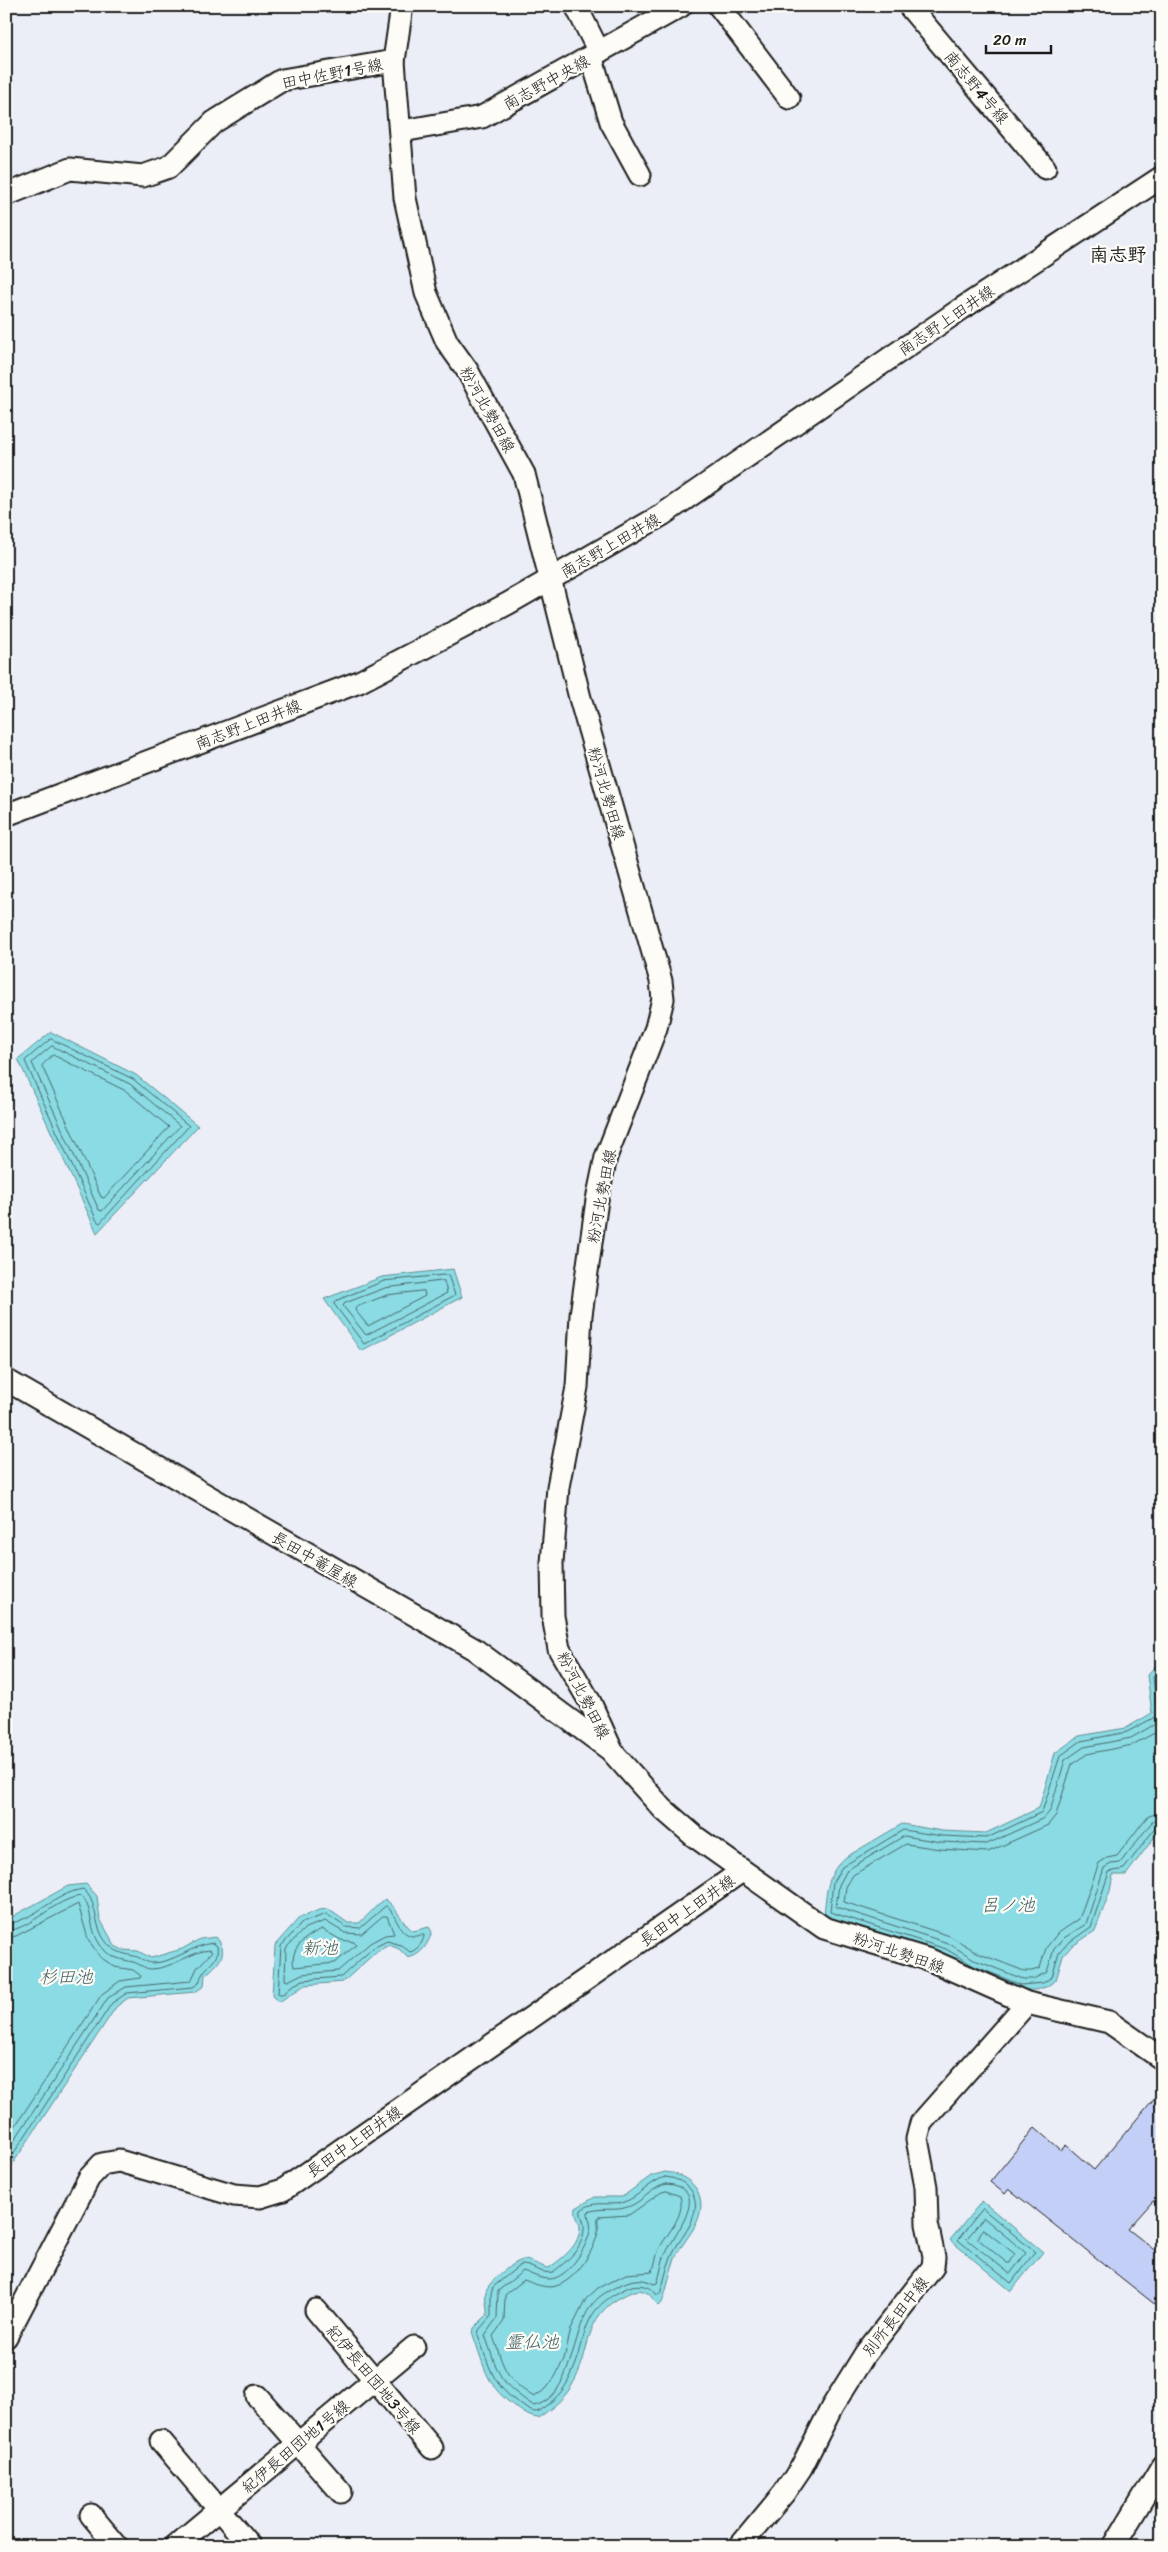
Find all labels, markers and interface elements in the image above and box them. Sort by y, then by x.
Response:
scale bar [986,22,1050,54]
text: 20 m [993,27,1027,53]
street label: 南志野4号線 [937,44,1017,131]
street label: 南志野中央線 [497,46,595,118]
street label: 田中佐野1号線 [279,49,385,98]
district label: 南志野 [1089,238,1147,271]
street label: 南志野上田井線 [892,277,1001,364]
street label: 粉河北勢田線 [452,360,524,458]
street label: 南志野上田井線 [554,505,666,586]
street label: 南志野上田井線 [191,691,306,758]
street label: 粉河北勢田線 [579,743,634,843]
street label: 粉河北勢田線 [578,1146,625,1246]
street label: 長田中篭屋線 [266,1523,364,1596]
street label: 粉河北勢田線 [549,1646,618,1745]
street label: 長田中上田井線 [633,1866,741,1954]
water label: 呂ノ池 [981,1889,1036,1921]
street label: 粉河北勢田線 [849,1923,949,1982]
water label: 新池 [302,1932,339,1964]
water label: 杉田池 [39,1961,94,1993]
street label: 長田中上田井線 [300,2097,408,2185]
street label: 別所長田中線 [854,2270,936,2363]
street label: 紀伊長田団地3号線 [319,2318,429,2441]
water label: 霊仏池 [505,2326,560,2358]
street label: 紀伊長田団地1号線 [234,2392,356,2501]

